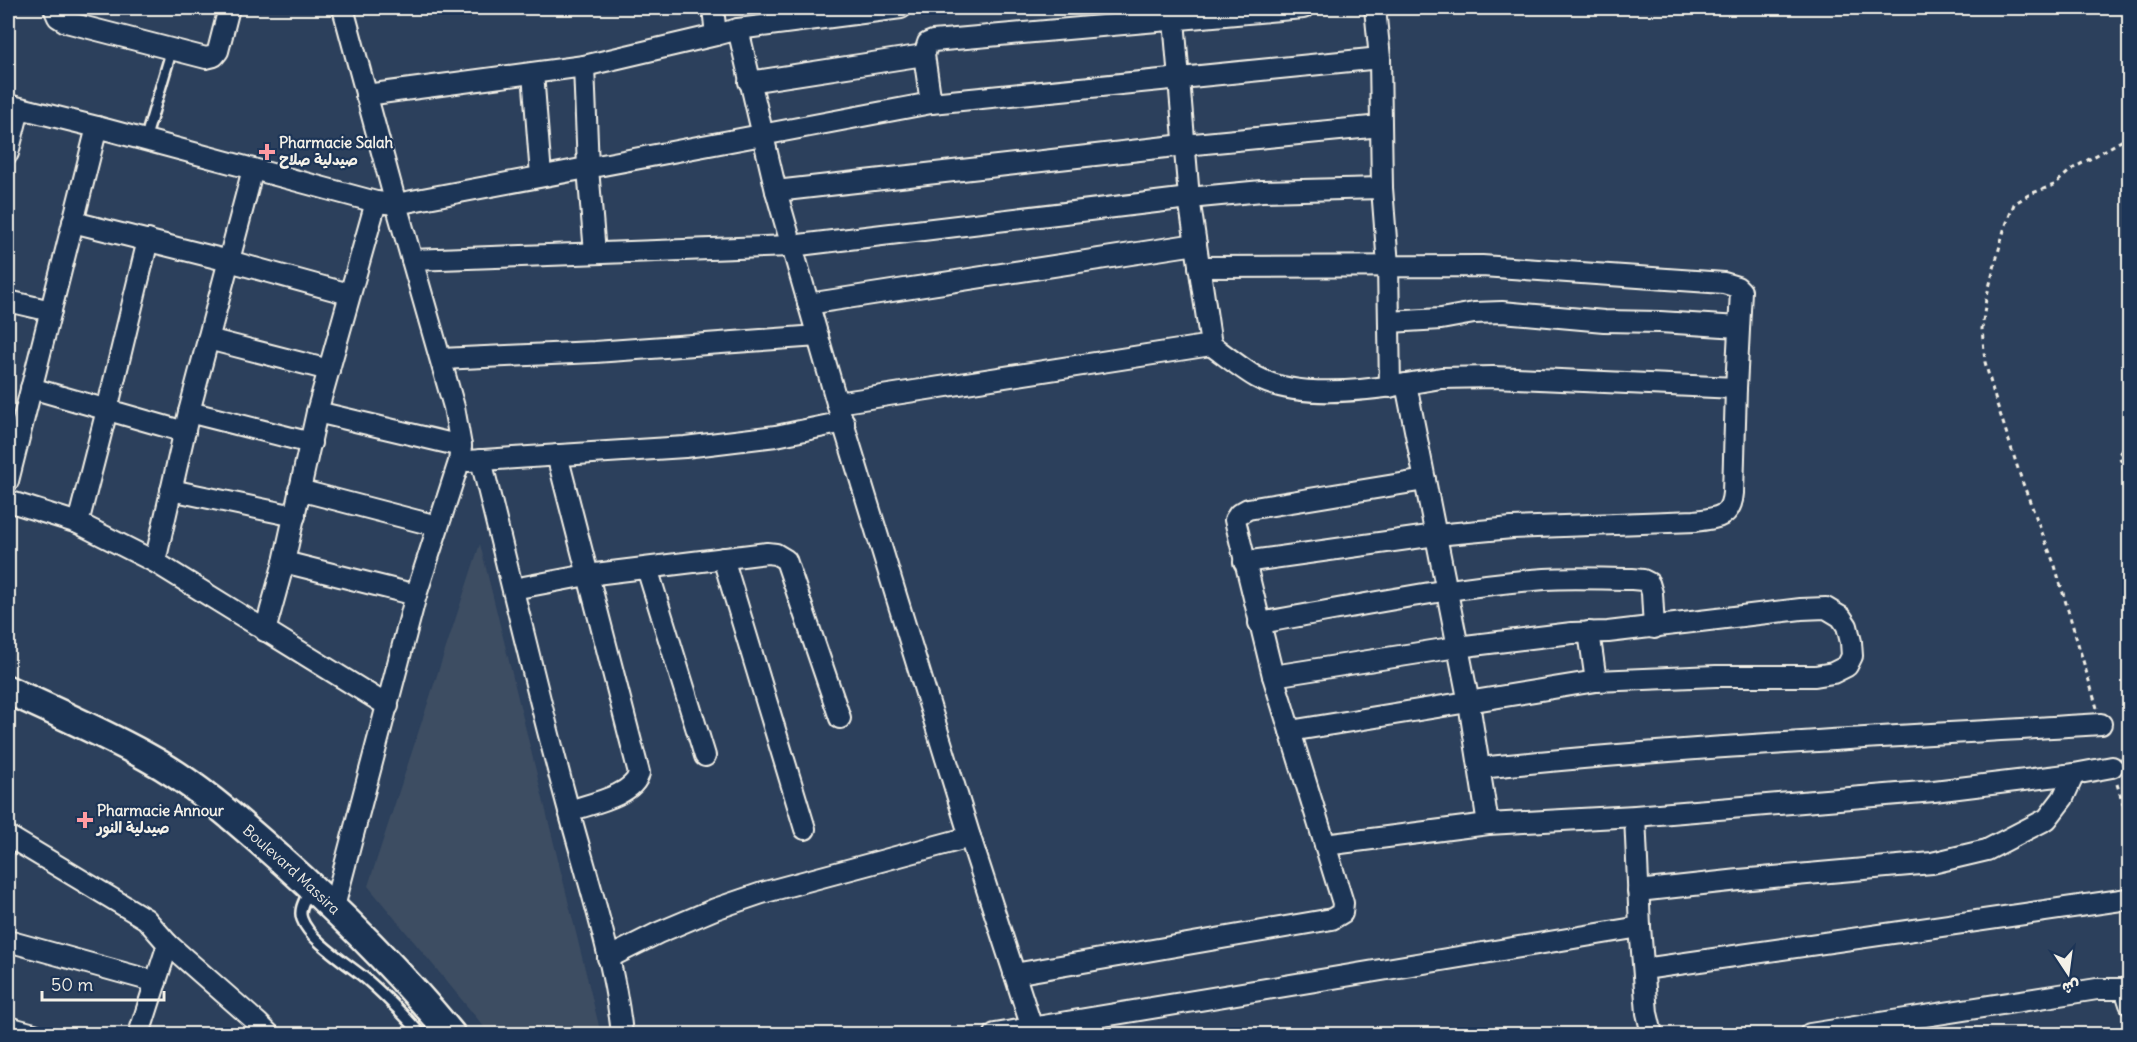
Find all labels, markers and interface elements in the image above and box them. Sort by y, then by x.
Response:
place label: Pharmacie Salah صيدلية صلاح [279,133,393,169]
marker: Pharmacie Salah صيدلية صلاح [260,145,274,159]
place label: Pharmacie Annour صيدلية النور [95,801,225,838]
marker: Pharmacie Annour صيدلية النور [78,813,92,827]
street label: Boulevard Massira [239,820,345,919]
north arrow [2038,943,2098,1003]
scale bar [42,964,164,1002]
text: 50 m [51,973,93,996]
text: ش [2061,976,2082,999]

